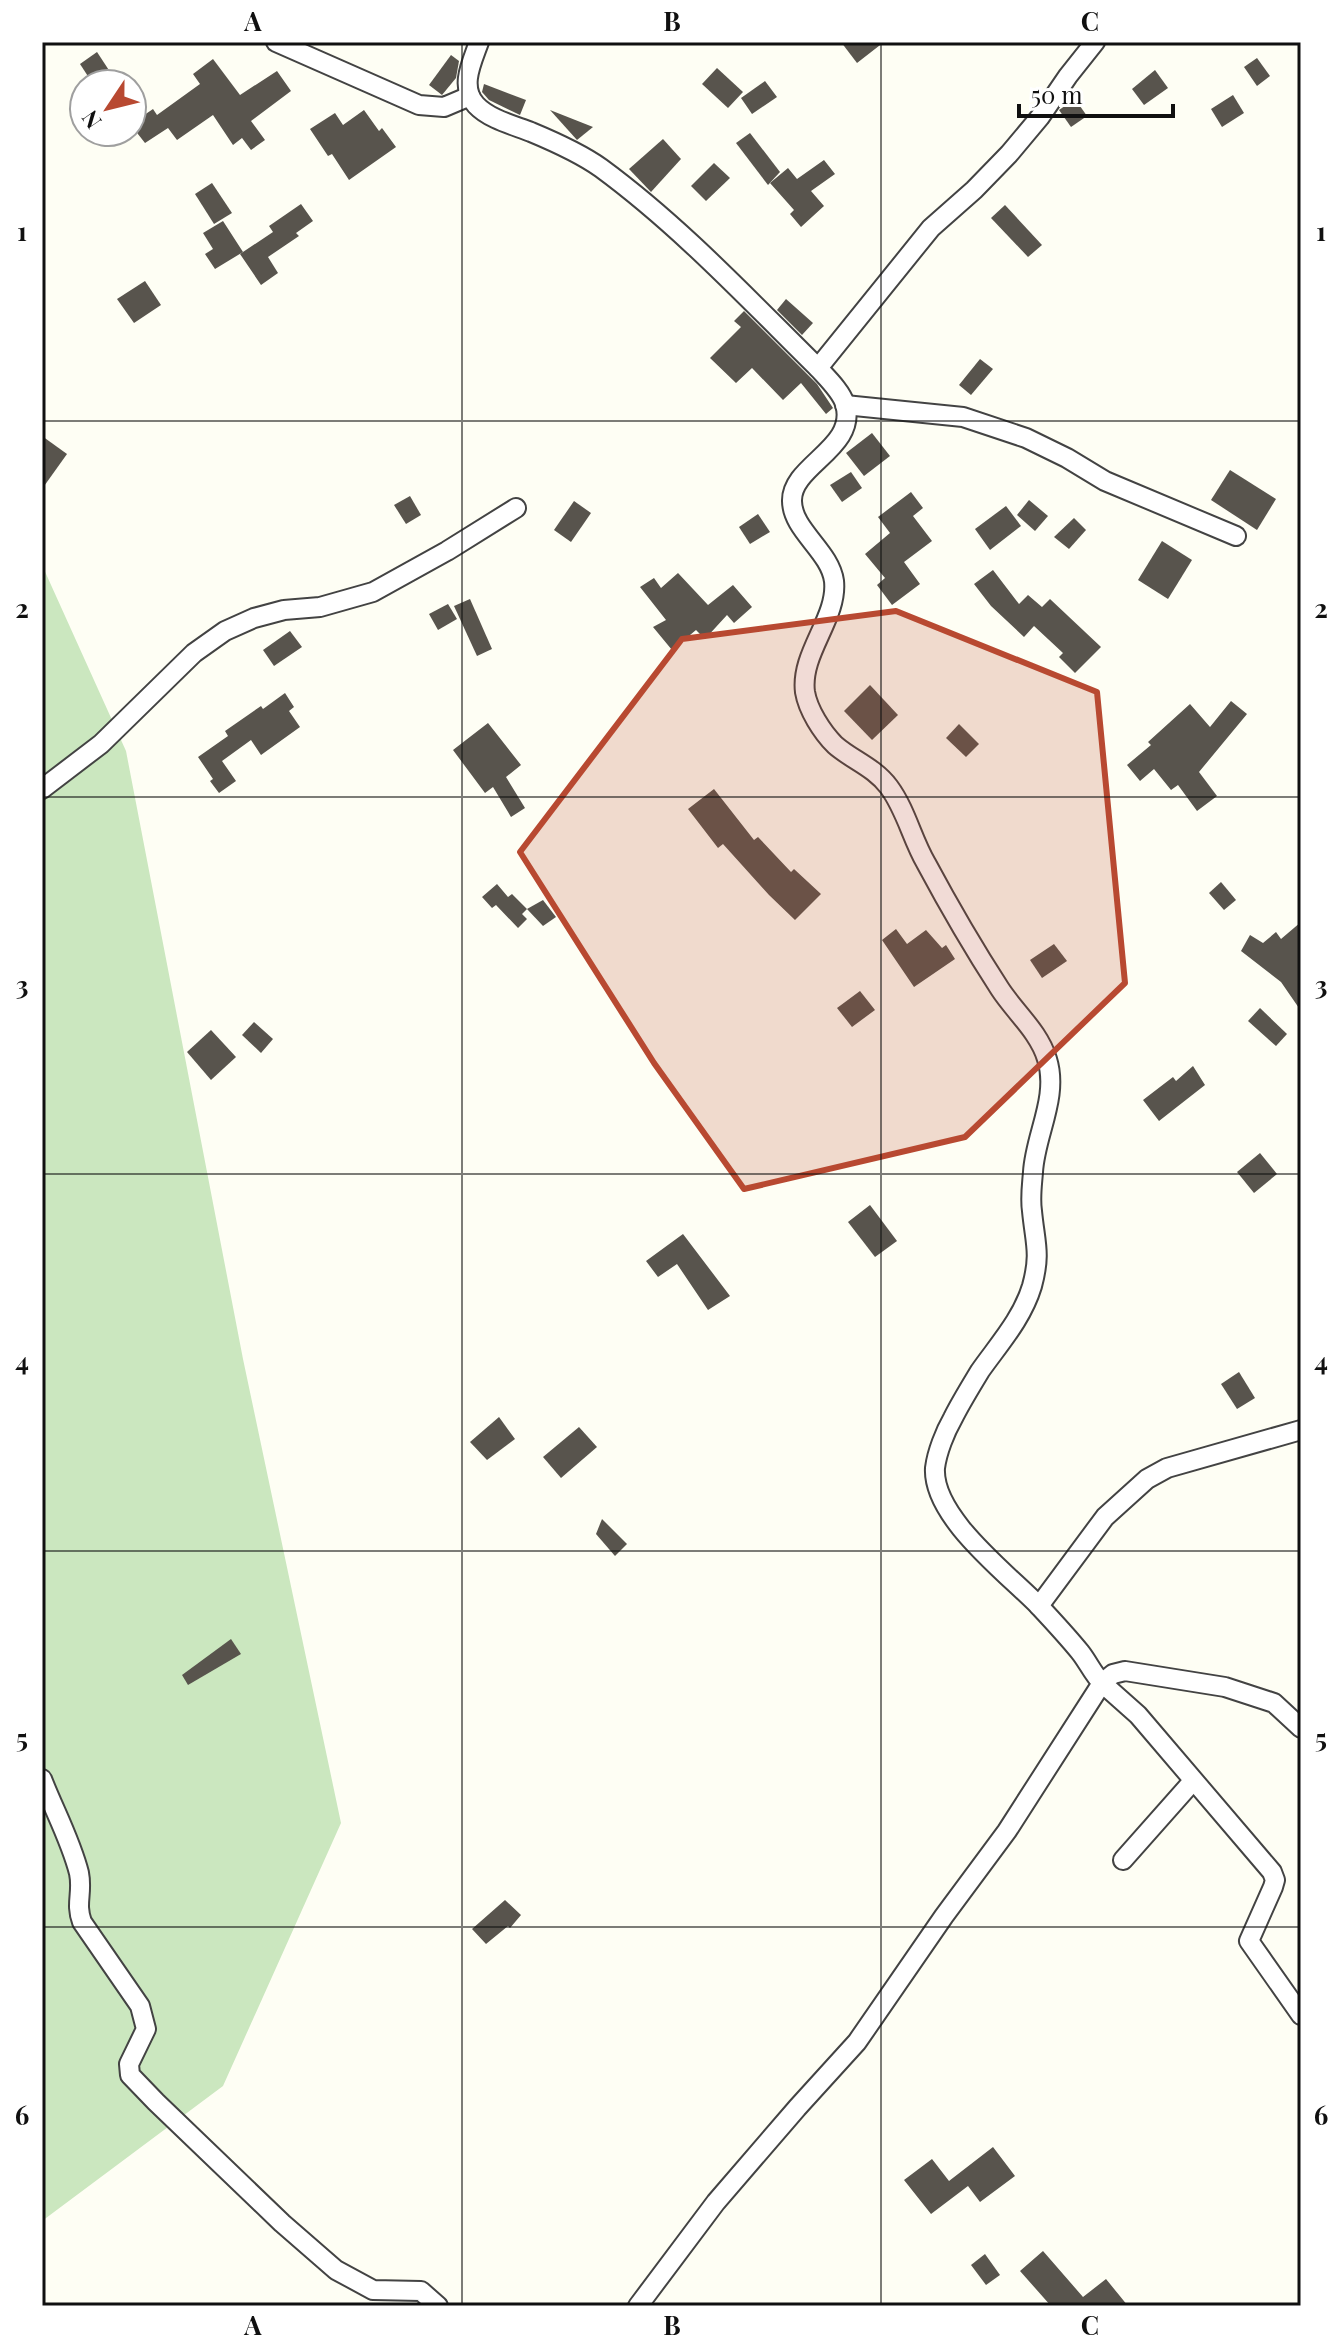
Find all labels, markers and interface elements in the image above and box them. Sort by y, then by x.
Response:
text: A [243,3,262,38]
text: B [663,3,681,38]
text: C [1081,3,1099,38]
north arrow [68,68,148,148]
scale bar [1019,68,1173,118]
text: 50 m [1031,78,1083,110]
text: N [74,105,108,135]
text: 1 [17,213,27,248]
text: 1 [1316,213,1326,248]
text: 2 [15,590,29,625]
text: 2 [1314,590,1328,625]
text: 3 [16,967,28,1002]
text: 3 [1315,967,1327,1002]
text: 4 [15,1343,29,1378]
text: 4 [1314,1343,1328,1378]
text: 5 [16,1720,28,1755]
text: 5 [1315,1720,1327,1755]
text: 6 [15,2097,29,2132]
text: 6 [1314,2097,1328,2132]
text: A [243,2307,262,2342]
text: B [663,2307,681,2342]
text: C [1081,2307,1099,2342]

